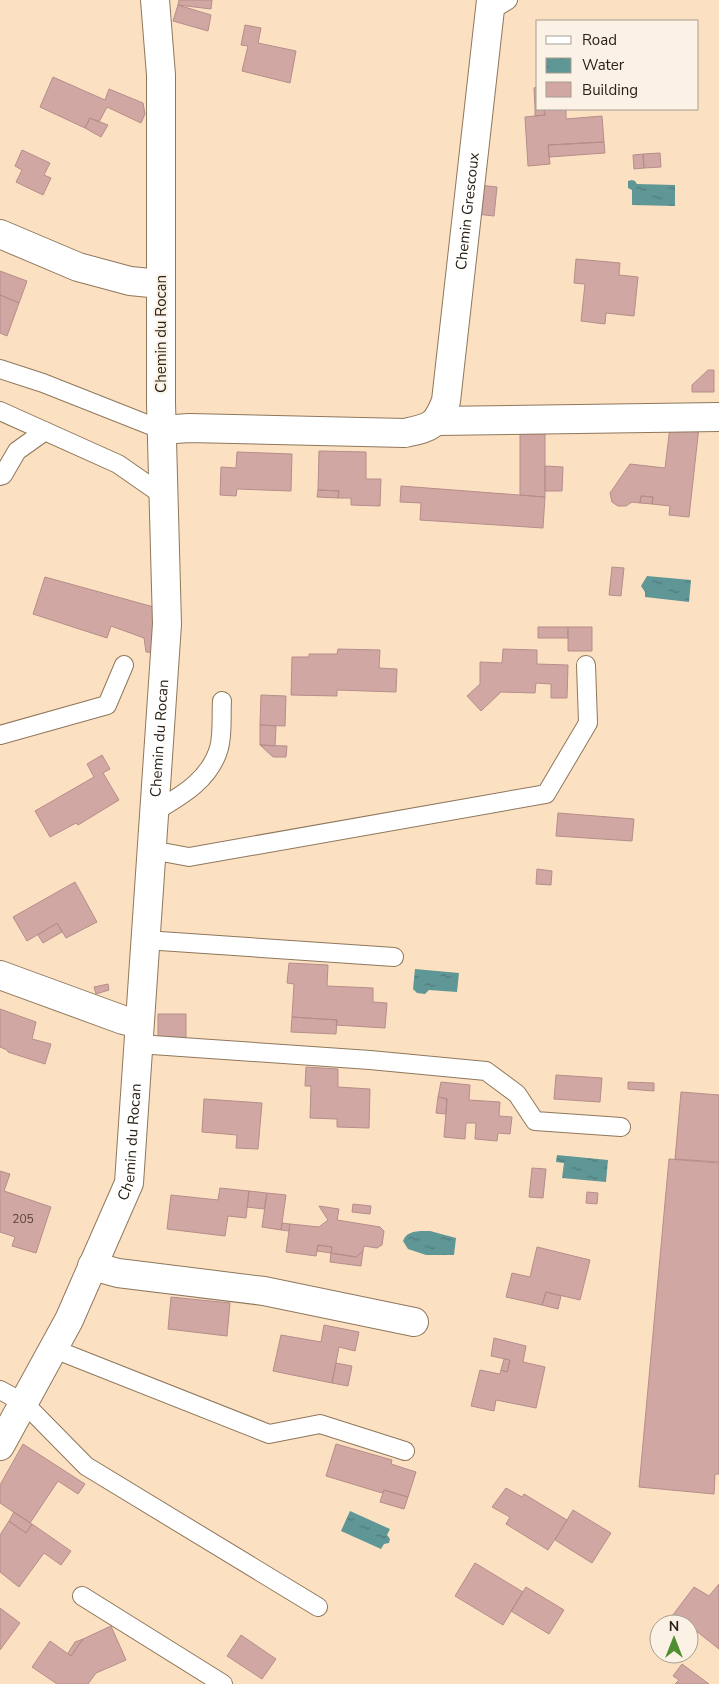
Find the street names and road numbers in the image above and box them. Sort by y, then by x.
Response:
street label: Chemin Grescoux [451,151,484,271]
street label: Chemin du Rocan [151,275,171,393]
street label: Chemin du Rocan [145,679,173,798]
street label: Chemin du Rocan [113,1083,146,1204]

